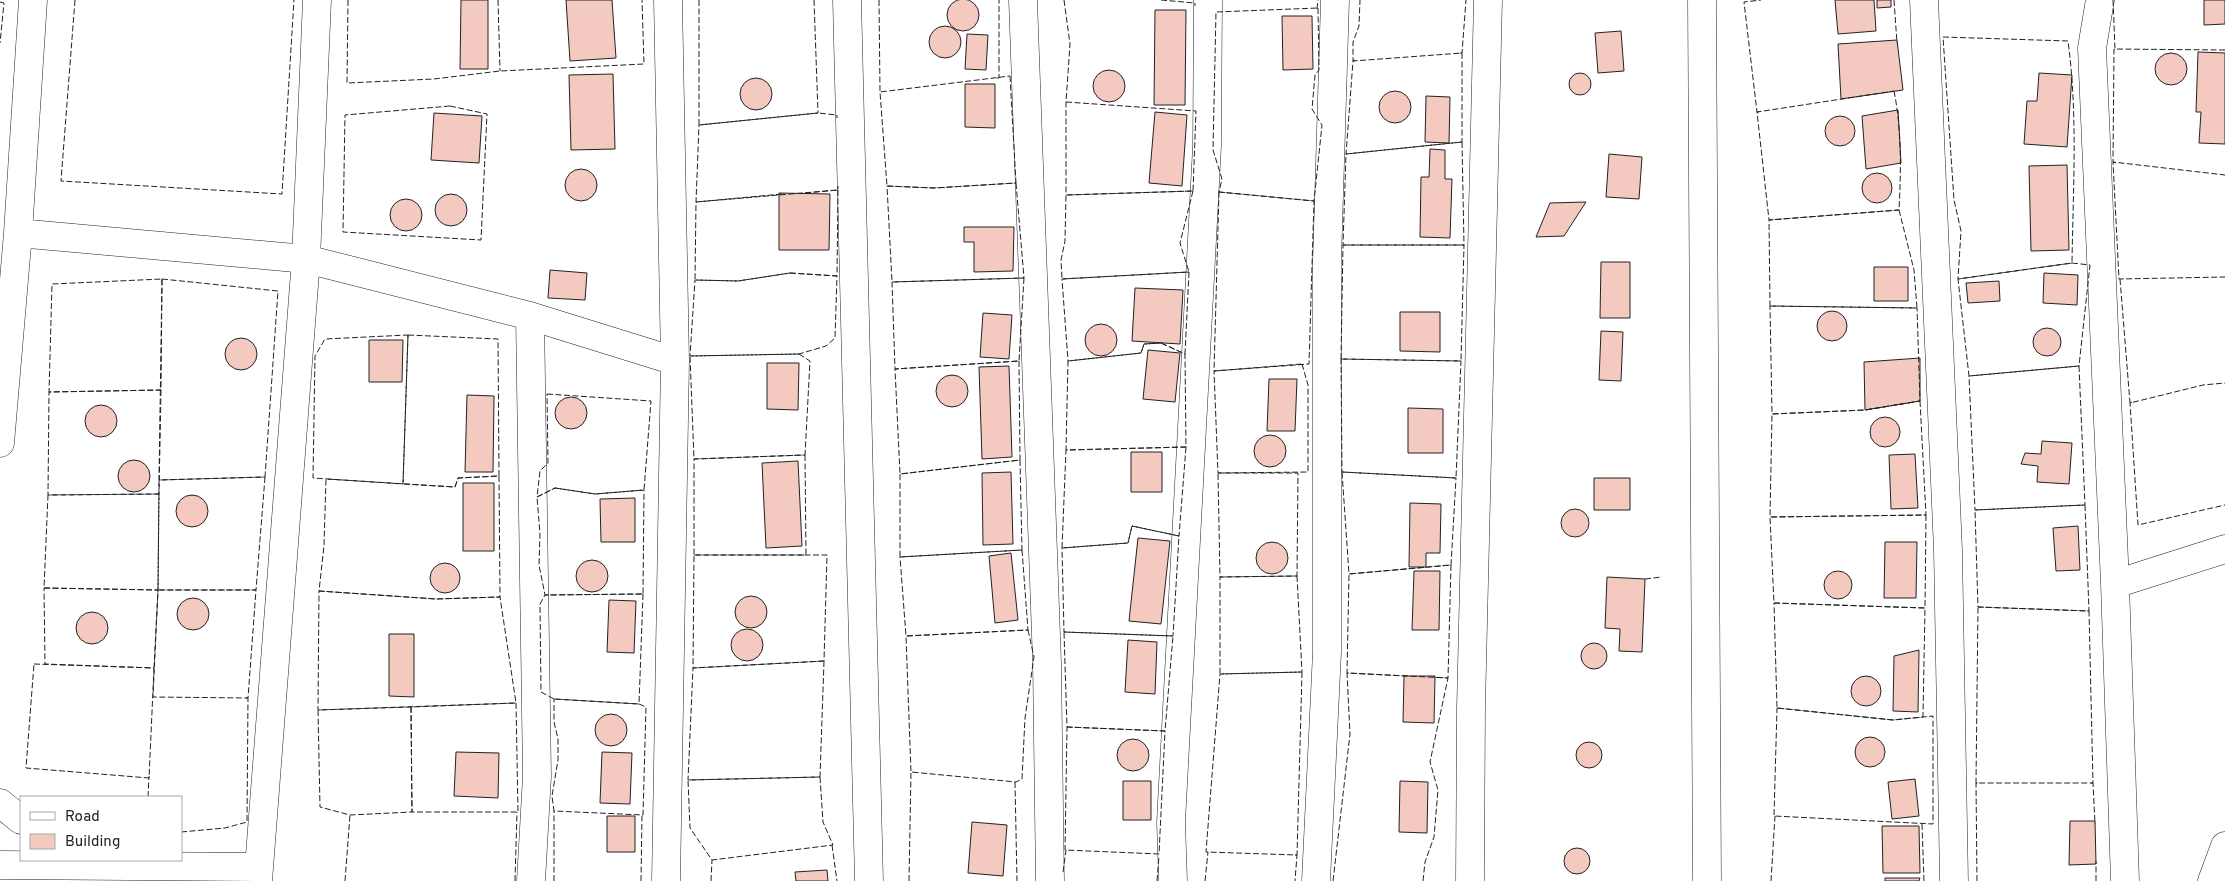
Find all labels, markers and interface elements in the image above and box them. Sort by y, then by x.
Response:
legend [20,796,182,861]
text: Road [65,808,100,827]
text: Building [65,833,120,852]

